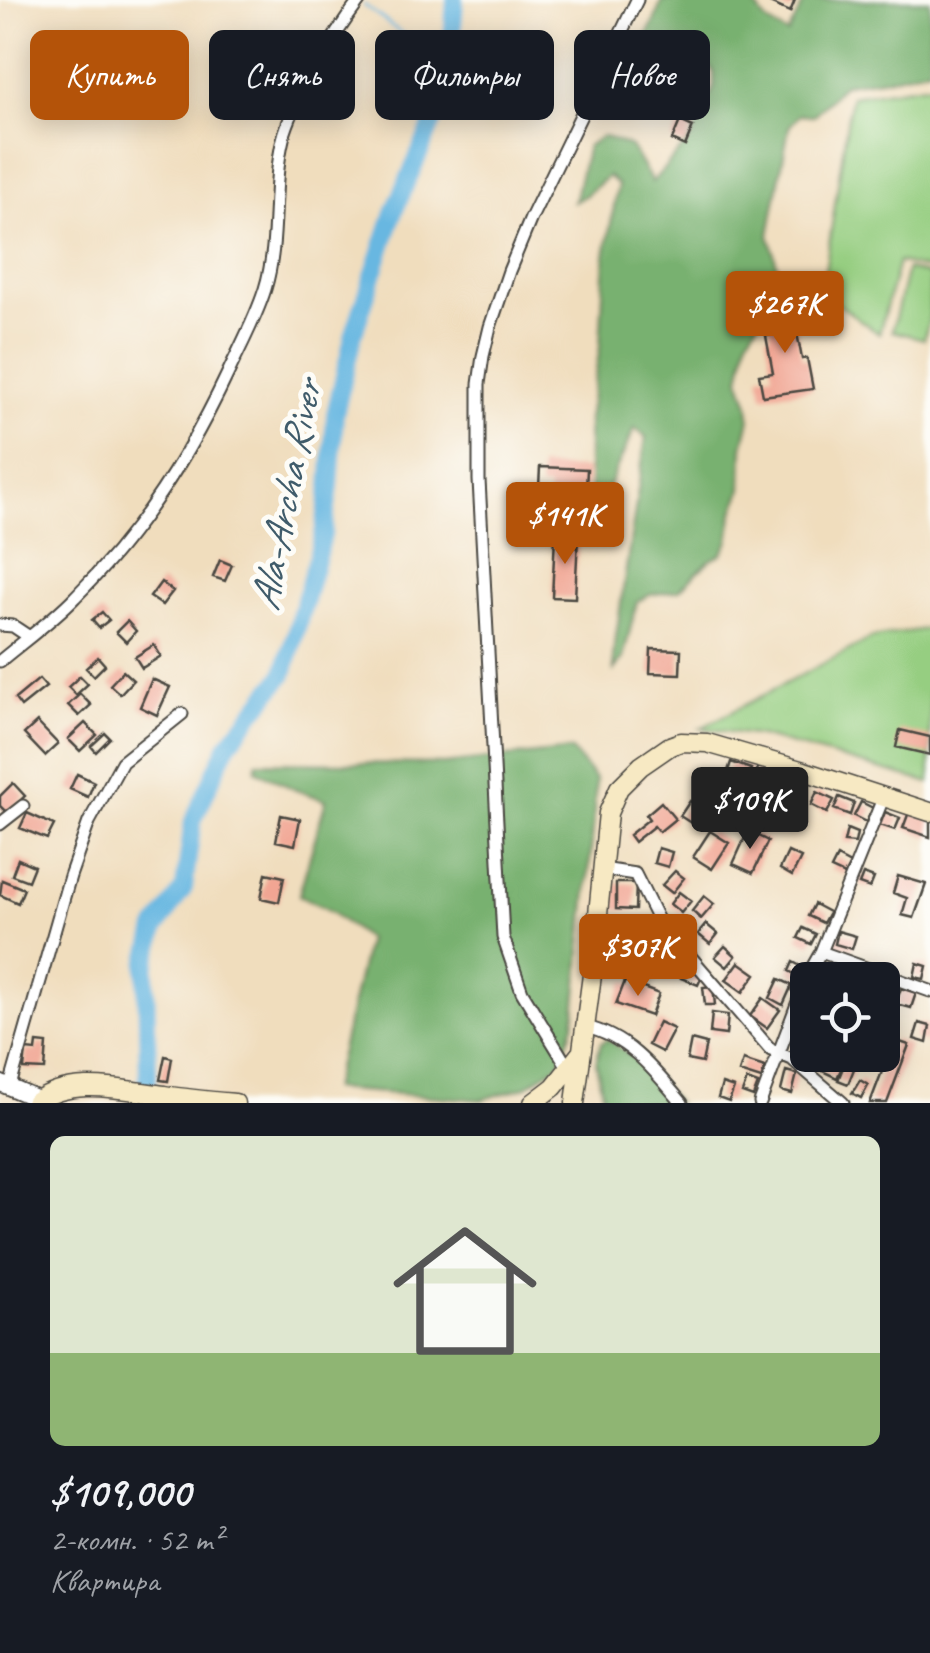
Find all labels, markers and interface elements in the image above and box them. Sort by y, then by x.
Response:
chip: Купить [30,30,189,120]
chip: Снять [209,30,355,120]
chip: Фильтры [375,30,554,120]
chip: Новое [574,30,710,120]
pin: $267K [715,271,855,356]
text: $267K [748,283,822,324]
water label: Ala-Archa River [238,372,335,615]
pin: $141K [495,482,635,567]
text: $141K [528,494,602,535]
pin: $109K [680,767,820,852]
text: $109K [713,779,787,820]
pin: $307K [568,914,708,999]
text: $307K [601,926,675,967]
map controls [790,962,900,1072]
button: locate [790,962,900,1072]
icon: home [375,1201,555,1381]
text: $109,000 [50,1466,190,1519]
text: 2-комн. · 52 m² [50,1519,222,1560]
text: Квартира [50,1560,159,1601]

